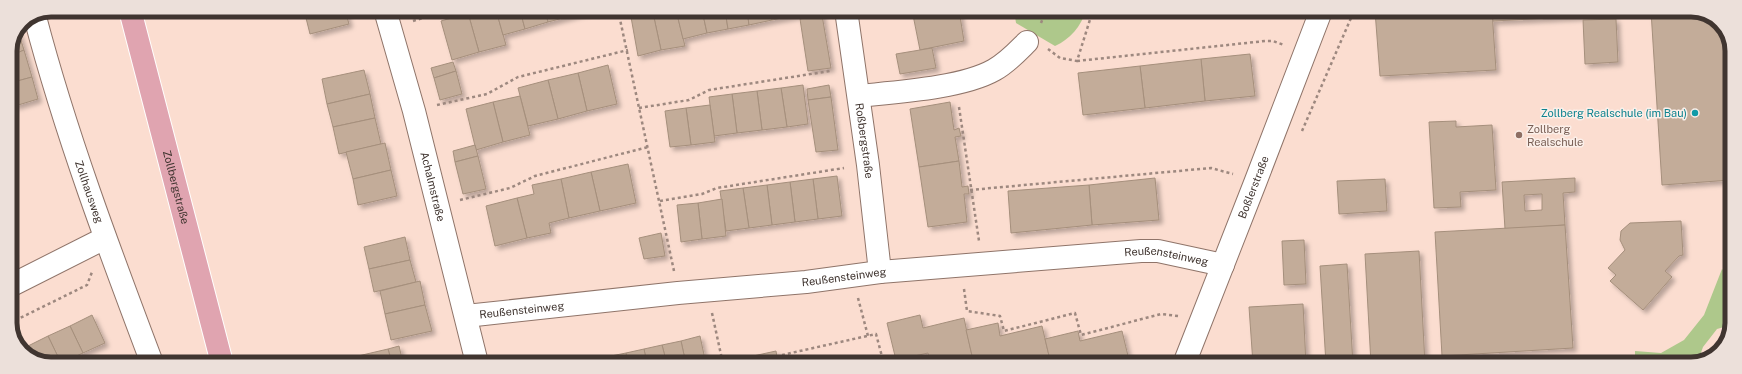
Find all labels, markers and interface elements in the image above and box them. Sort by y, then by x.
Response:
street label: Roßbergstraße [853,102,875,179]
place label: Zollberg Realschule (im Bau) [1541,107,1687,119]
marker: Zollberg Realschule (im Bau) [1690,108,1700,118]
place label: Zollberg Realschule [1527,123,1583,148]
marker: Zollberg Realschule [1514,130,1524,140]
street label: Zollbergstraße [161,149,192,225]
street label: Achalmstraße [418,150,447,223]
street label: Boßlerstraße [1236,154,1271,220]
street label: Zollhausweg [73,159,106,225]
street label: Reußensteinweg [1124,245,1210,268]
street label: Reußensteinweg [801,266,887,288]
street label: Reußensteinweg [479,299,565,321]

